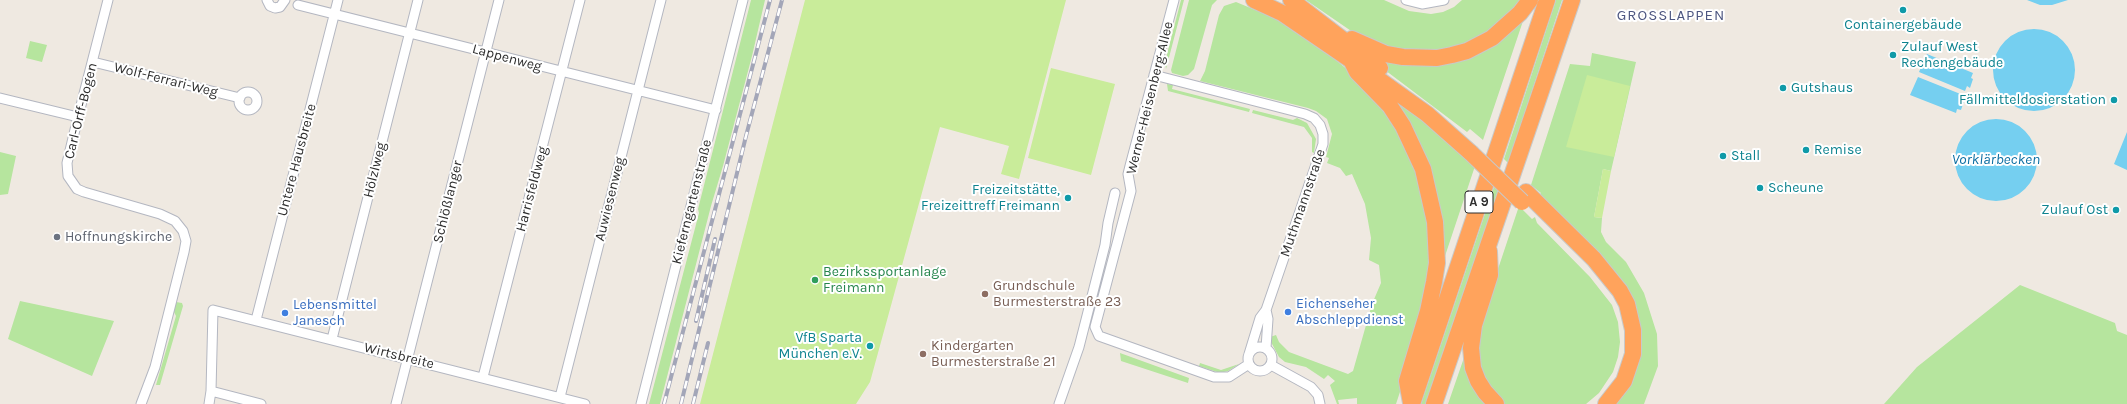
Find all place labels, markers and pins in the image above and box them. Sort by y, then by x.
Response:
marker: Containergebäude [1898,5,1908,15]
place label: Containergebäude [1844,17,1962,33]
place label: Zulauf West Rechengebäude [1901,39,2003,72]
marker: Zulauf West Rechengebäude [1888,50,1898,60]
place label: Gutshaus [1791,80,1853,96]
marker: Gutshaus [1778,83,1788,93]
place label: Fällmitteldosierstation [1959,92,2106,108]
marker: Fällmitteldosierstation [2109,95,2119,105]
place label: Remise [1814,142,1862,158]
marker: Remise [1801,145,1811,155]
place label: Stall [1731,148,1760,164]
marker: Stall [1718,151,1728,161]
place label: Scheune [1768,180,1823,196]
place label: Freizeitstätte, Freizeittreff Freimann [921,182,1060,214]
marker: Scheune [1755,183,1765,193]
marker: Freizeitstätte, Freizeittreff Freimann [1063,193,1073,203]
place label: Zulauf Ost [2041,202,2108,218]
marker: Zulauf Ost [2111,205,2121,215]
place label: Hoffnungskirche [65,229,172,245]
marker: Hoffnungskirche [52,232,62,242]
place label: Bezirkssportanlage Freimann [823,264,946,296]
marker: Bezirkssportanlage Freimann [810,275,820,285]
place label: Grundschule Burmesterstraße 23 [993,278,1121,310]
marker: Grundschule Burmesterstraße 23 [980,289,990,299]
place label: Eichenseher Abschleppdienst [1296,296,1404,328]
place label: Lebensmittel Janesch [293,297,377,330]
marker: Eichenseher Abschleppdienst [1283,307,1293,317]
marker: Lebensmittel Janesch [280,308,290,318]
place label: VfB Sparta München e.V. [779,330,862,362]
place label: Kindergarten Burmesterstraße 21 [931,338,1056,370]
marker: VfB Sparta München e.V. [865,341,875,351]
marker: Kindergarten Burmesterstraße 21 [918,349,928,359]

